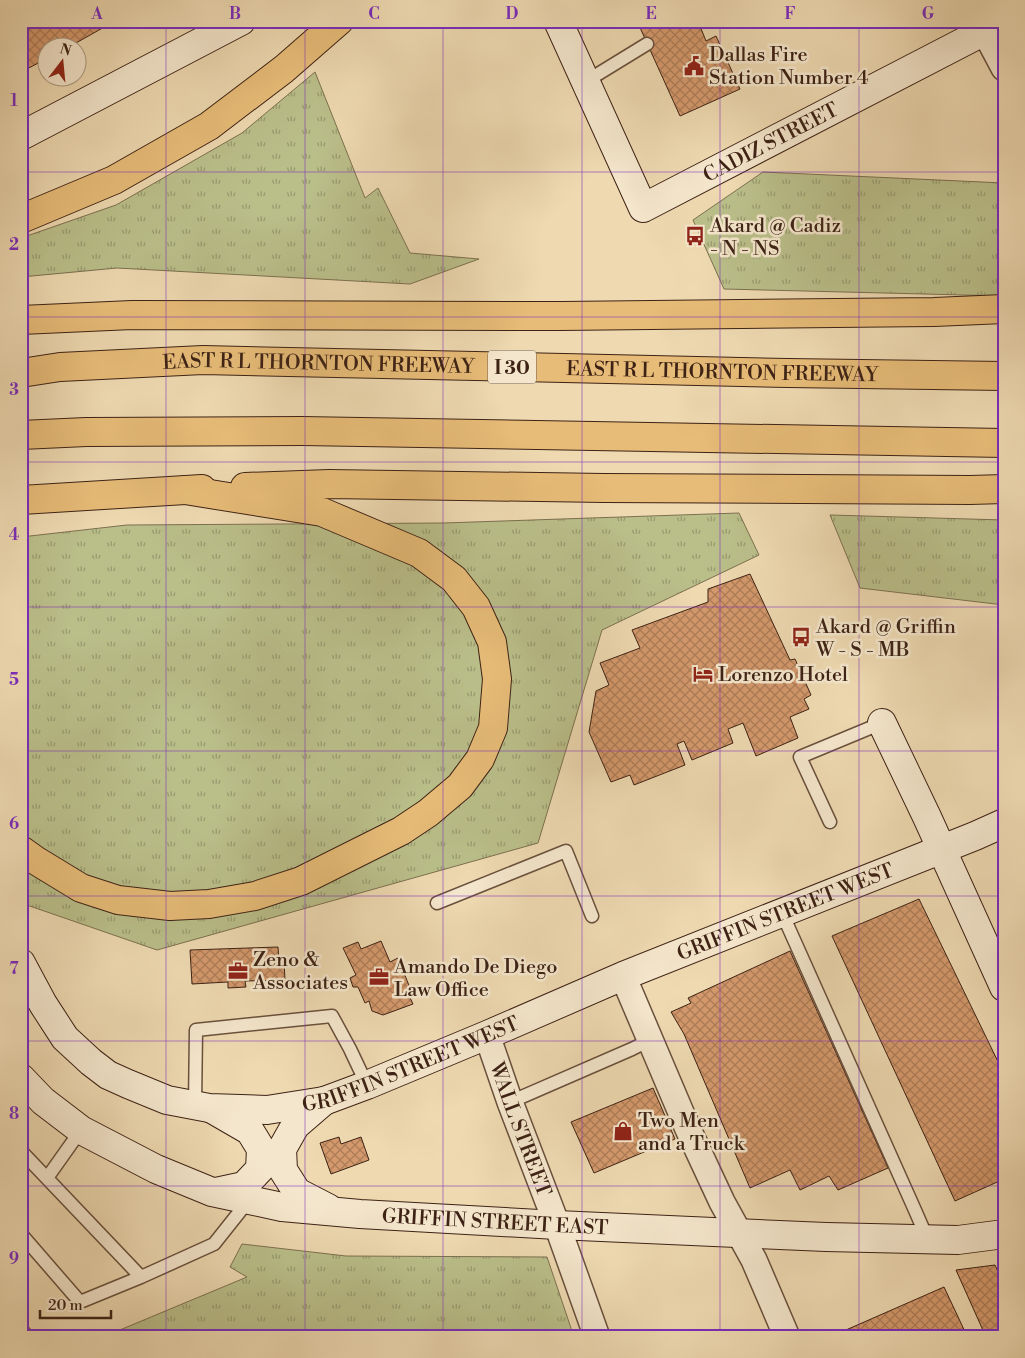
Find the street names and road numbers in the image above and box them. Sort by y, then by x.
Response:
street label: CADIZ STREET [699,98,843,189]
street label: EAST R L THORNTON FREEWAY [162,349,475,380]
road number: I 30 [488,351,536,384]
street label: EAST R L THORNTON FREEWAY [566,357,879,388]
street label: GRIFFIN STREET WEST [674,859,898,967]
street label: GRIFFIN STREET WEST [300,1012,523,1118]
street label: WALL STREET [483,1058,556,1200]
street label: GRIFFIN STREET EAST [381,1204,609,1241]

